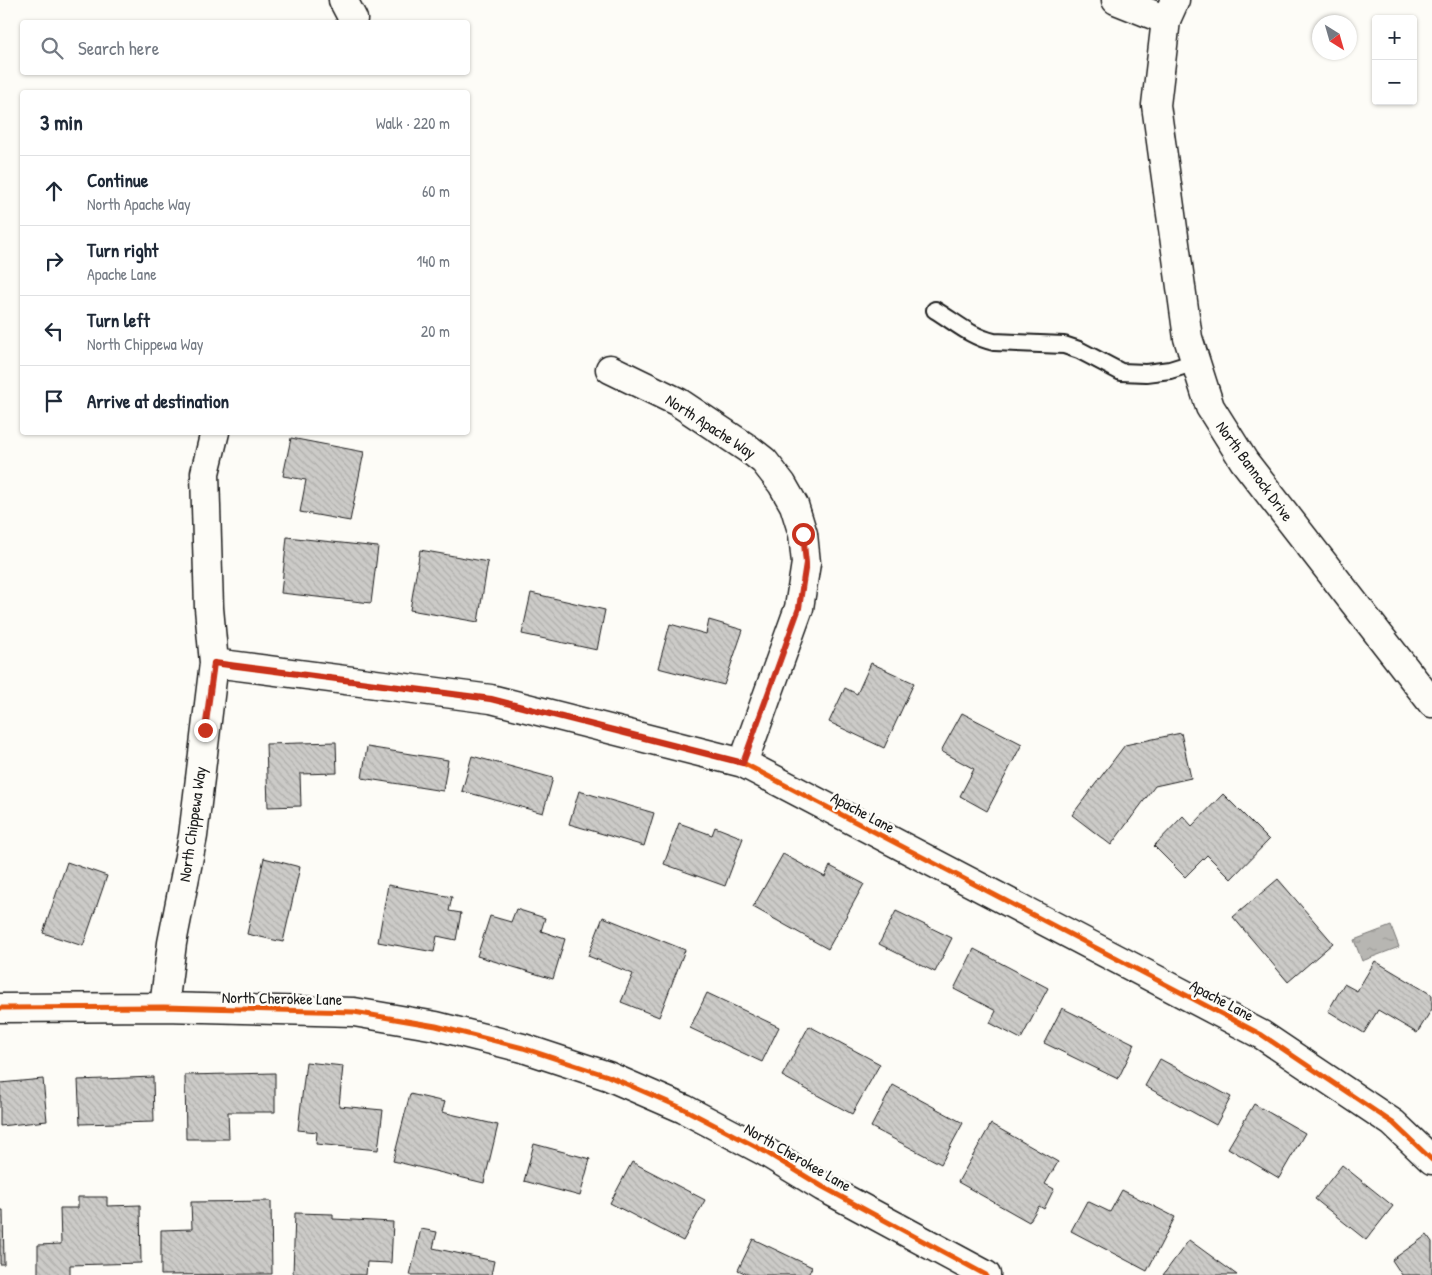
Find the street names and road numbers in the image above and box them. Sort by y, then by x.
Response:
street label: North Apache Way [661,389,761,464]
street label: North Bannock Drive [1211,416,1299,526]
street label: North Chippewa Way [173,765,211,883]
street label: Apache Lane [827,786,900,838]
street label: Apache Lane [1186,974,1259,1026]
street label: North Cherokee Lane [222,986,343,1010]
street label: North Cherokee Lane [740,1117,856,1197]

